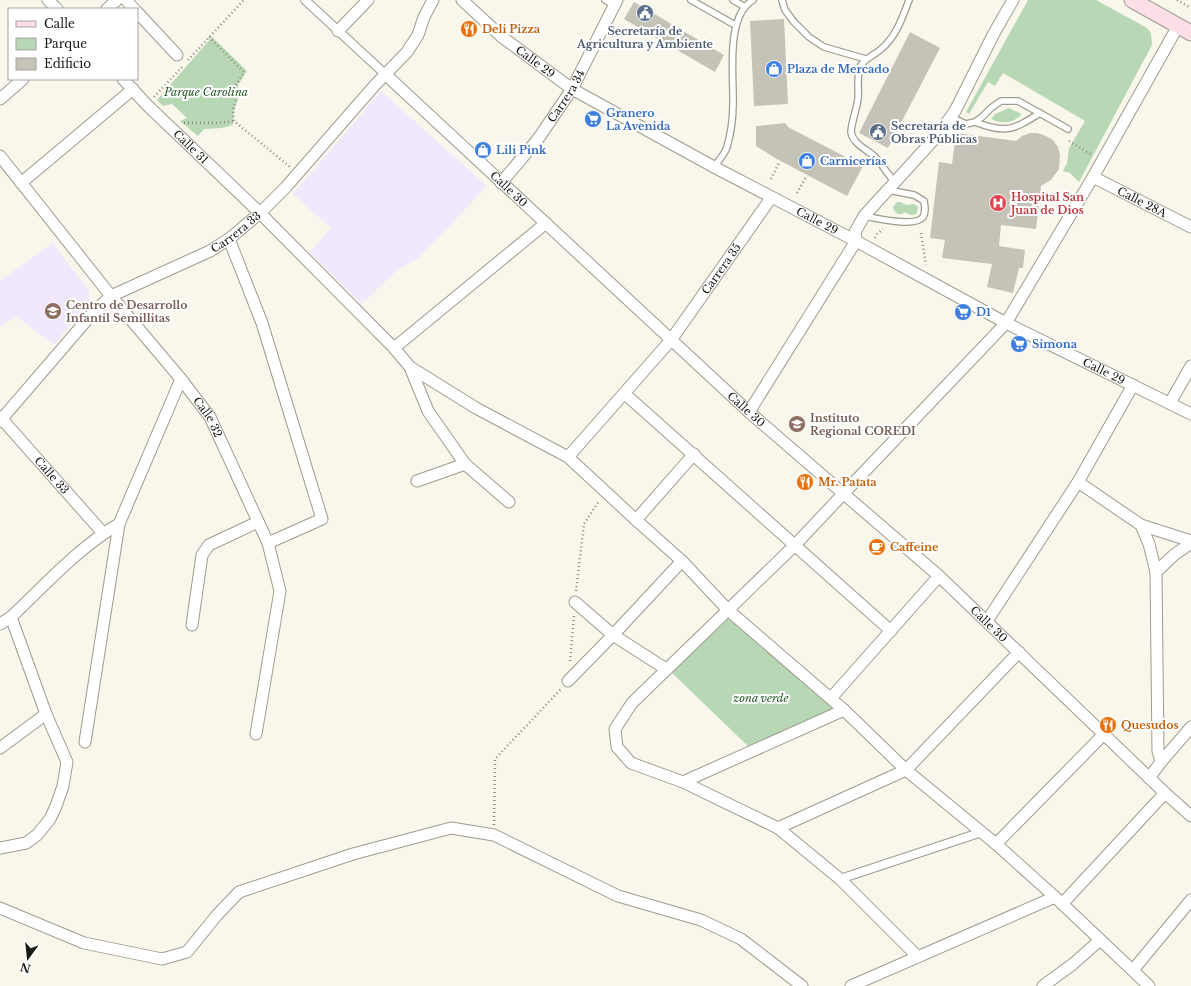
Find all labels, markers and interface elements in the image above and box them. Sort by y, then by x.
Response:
public building icon: Secretaría de Agricultura y Ambiente [635,3,655,23]
legend [8,8,138,80]
text: Calle [44,16,75,31]
restaurant icon: Deli Pizza [459,19,479,39]
place label: Deli Pizza [482,22,541,36]
place label: Secretaría de Agricultura y Ambiente [576,24,714,51]
text: Parque [44,36,87,51]
street label: Calle 29 [513,43,558,81]
text: Edificio [44,56,91,71]
shop icon: Plaza de Mercado [764,59,784,79]
place label: Plaza de Mercado [787,62,889,76]
street label: Carrera 34 [545,67,588,125]
park label: Parque Carolina [163,85,248,99]
place label: Granero La Avenida [606,106,671,133]
supermarket icon: Granero La Avenida [583,109,603,129]
place label: Secretaría de Obras Públicas [891,119,977,146]
public building icon: Secretaría de Obras Públicas [868,122,888,142]
street label: Calle 31 [170,127,211,167]
shop icon: Lili Pink [473,140,493,160]
place label: Lili Pink [496,143,547,157]
shop icon: Carnicerías [797,151,817,171]
place label: Carnicerías [820,154,886,168]
street label: Calle 30 [487,168,531,210]
street label: Calle 28A [1115,184,1169,221]
place label: Hospital San Juan de Dios [1009,190,1084,217]
hospital icon: Hospital San Juan de Dios [988,193,1008,213]
street label: Calle 29 [794,204,841,237]
street label: Carrera 33 [208,208,264,256]
street label: Carrera 35 [698,241,744,297]
place label: Centro de Desarrollo Infantil Semillitas [66,298,188,325]
school or university icon: Centro de Desarrollo Infantil Semillitas [43,301,63,321]
supermarket icon: D1 [953,302,973,322]
place label: D1 [976,305,991,319]
supermarket icon: Simona [1009,334,1029,354]
place label: Simona [1032,337,1078,351]
street label: Calle 29 [1081,355,1127,388]
street label: Calle 30 [725,389,768,430]
street label: Calle 32 [190,394,225,440]
place label: Instituto Regional COREDI [810,411,916,438]
school or university icon: Instituto Regional COREDI [787,414,807,434]
street label: Calle 33 [32,454,72,497]
restaurant icon: Mr. Patata [795,472,815,492]
place label: Mr. Patata [818,475,877,489]
cafe icon: Caffeine [867,537,887,557]
place label: Caffeine [890,540,939,554]
street label: Calle 30 [967,603,1011,645]
park label: zona verde [733,691,788,705]
restaurant icon: Quesudos [1098,715,1118,735]
place label: Quesudos [1121,718,1179,732]
north arrow [8,938,48,978]
text: N [18,959,32,976]

